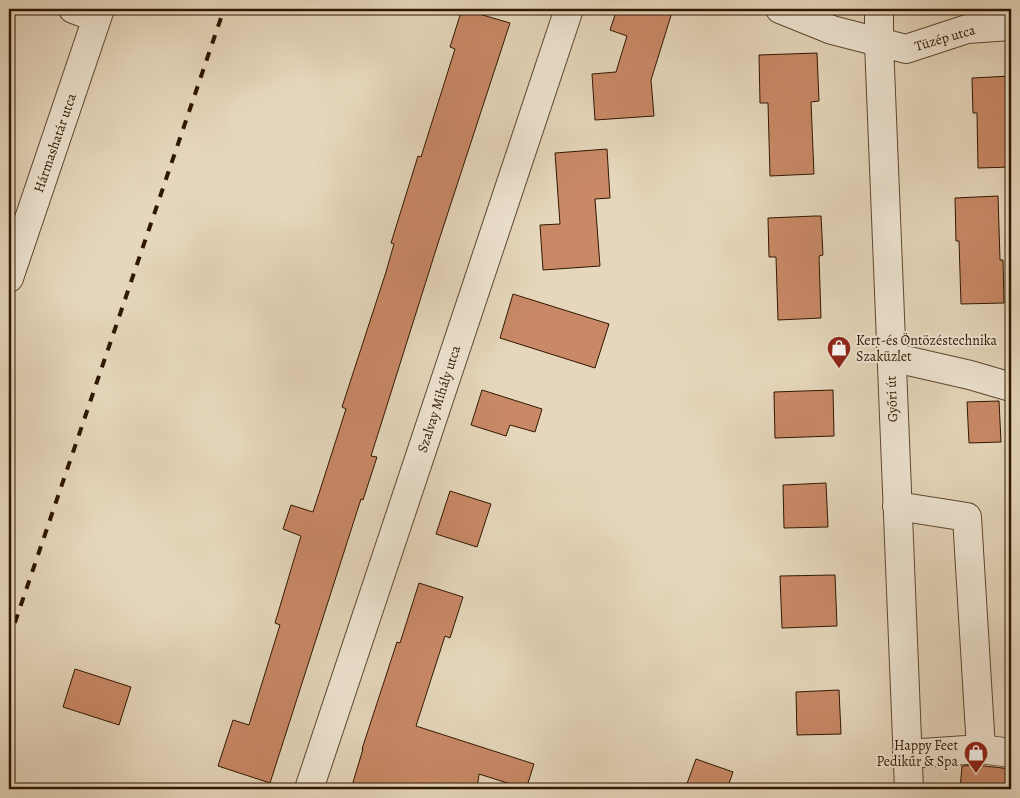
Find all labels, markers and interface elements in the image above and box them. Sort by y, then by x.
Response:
street label: Tüzép utca [912,20,978,56]
street label: Hármashatár utca [29,90,81,195]
place label: Kert-és Öntözéstechnika Szaküzlet [856,331,998,366]
shop icon: Kert-és Öntözéstechnika Szaküzlet [826,335,852,369]
street label: Szalvay Mihály utca [413,343,465,455]
street label: Győri út [882,375,902,422]
place label: Happy Feet Pedikűr & Spa [877,736,958,771]
shop icon: Happy Feet Pedikűr & Spa [963,740,989,774]

